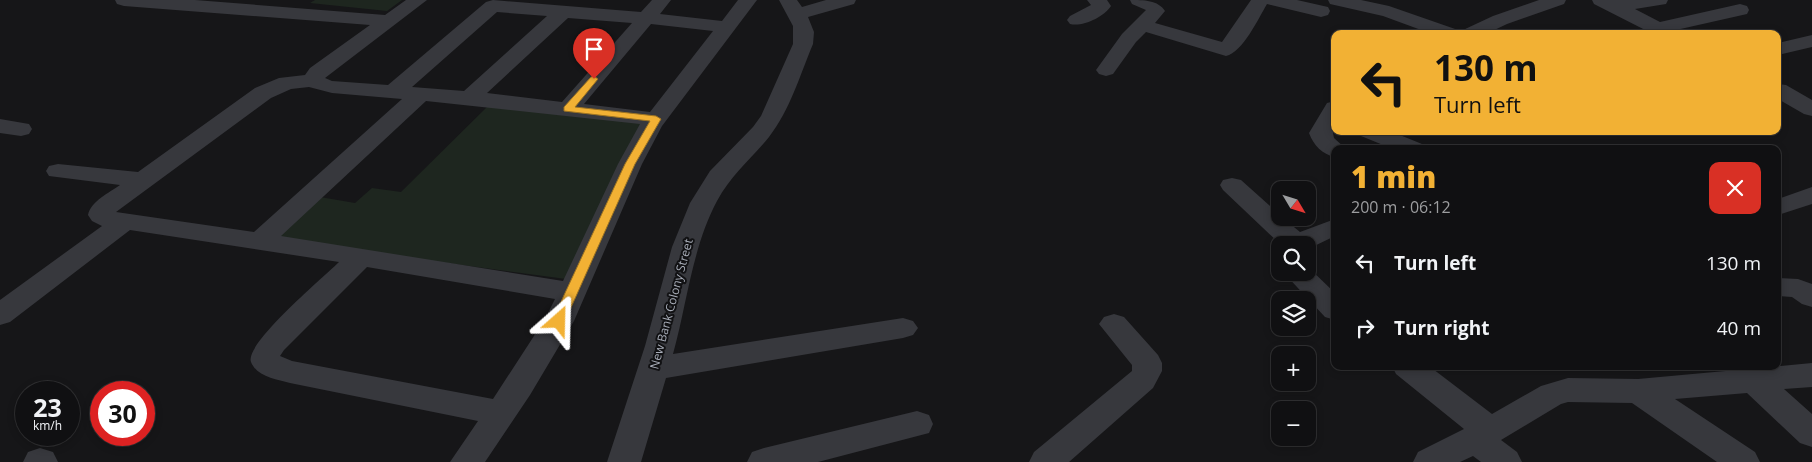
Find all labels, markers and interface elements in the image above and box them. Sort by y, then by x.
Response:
pin [573,28,615,79]
icon: arrive [580,35,608,63]
text: 130 m [1434,44,1538,91]
icon: left [1351,50,1416,115]
text: Turn left [1434,89,1521,119]
text: 1 min [1351,156,1436,197]
button: close [1709,162,1761,214]
north arrow [1271,181,1316,226]
map controls [1271,181,1316,446]
text: 200 m · 06:12 [1351,196,1451,218]
button: search [1271,236,1316,281]
street label: New Bank Colony Street [645,237,697,371]
icon: left [1351,249,1379,277]
text: Turn left [1394,250,1476,276]
text: 130 m [1706,250,1761,276]
button: layers [1271,291,1316,336]
position arrow [532,294,584,346]
icon: right [1351,314,1379,342]
text: Turn right [1394,315,1489,341]
text: 40 m [1717,315,1761,341]
button: + [1271,346,1316,391]
speed limit sign: 30 [90,381,155,446]
text: 23 [33,390,62,424]
button: − [1271,401,1316,446]
text: km/h [33,417,62,434]

